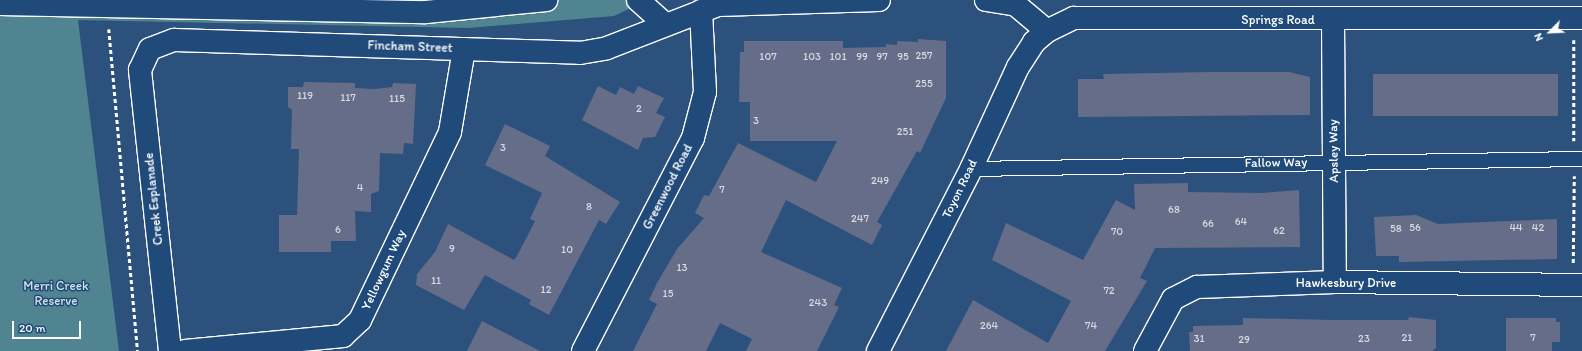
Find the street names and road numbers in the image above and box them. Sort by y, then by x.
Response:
street label: Springs Road [1241,12,1315,28]
street label: Fincham Street [367,38,453,56]
street label: Apsley Way [1326,119,1342,183]
street label: Greenwood Road [640,142,696,232]
street label: Creek Esplanade [141,152,167,246]
street label: Fallow Way [1245,155,1307,171]
street label: Toyon Road [939,157,981,221]
street label: Yellowgum Way [359,227,409,313]
street label: Hawkesbury Drive [1296,275,1396,291]

